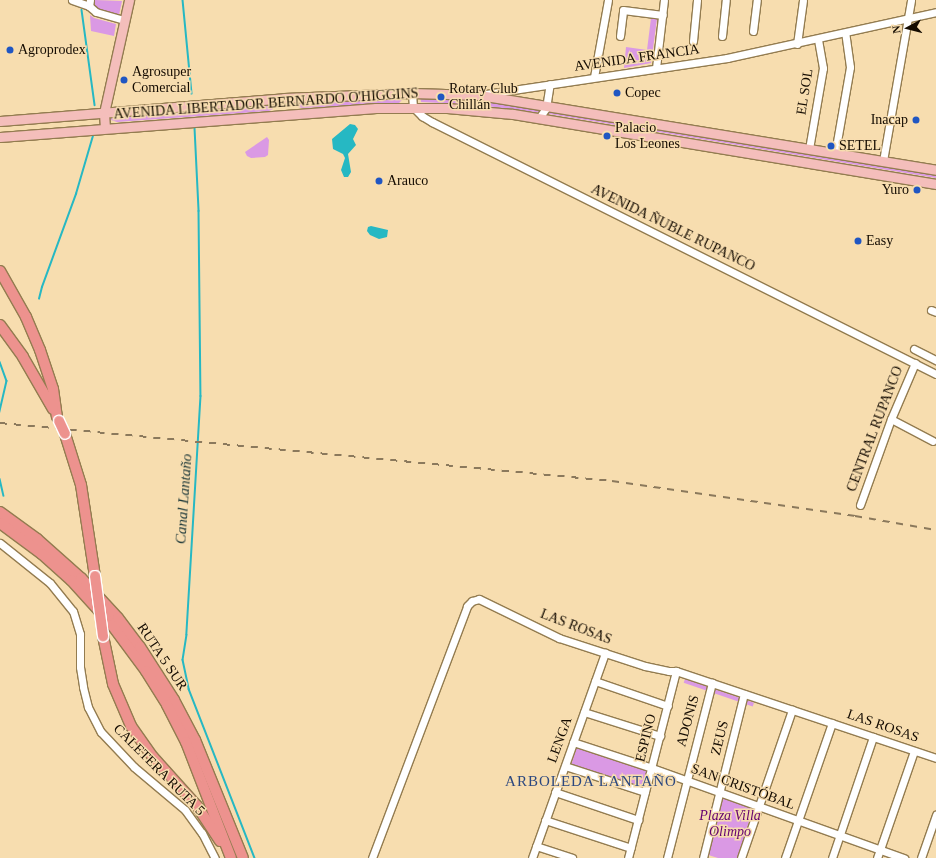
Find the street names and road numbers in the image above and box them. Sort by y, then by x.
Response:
street label: AVENIDA FRANCIA [573,41,701,75]
street label: EL SOL [793,67,817,117]
street label: AVENIDA LIBERTADOR BERNARDO O'HIGGINS [113,85,419,123]
street label: AVENIDA ÑUBLE RUPANCO [588,181,758,275]
street label: CENTRAL RUPANCO [843,364,907,494]
street label: LAS ROSAS [538,606,614,648]
street label: RUTA 5 SUR [133,620,191,694]
street label: ADONIS [673,693,703,749]
street label: LAS ROSAS [845,706,921,746]
street label: ESPINO [632,712,660,764]
street label: LENGA [544,715,576,765]
street label: ZEUS [708,719,732,757]
street label: CALETERA RUTA 5 [109,720,209,820]
street label: SAN CRISTÓBAL [689,760,797,814]

